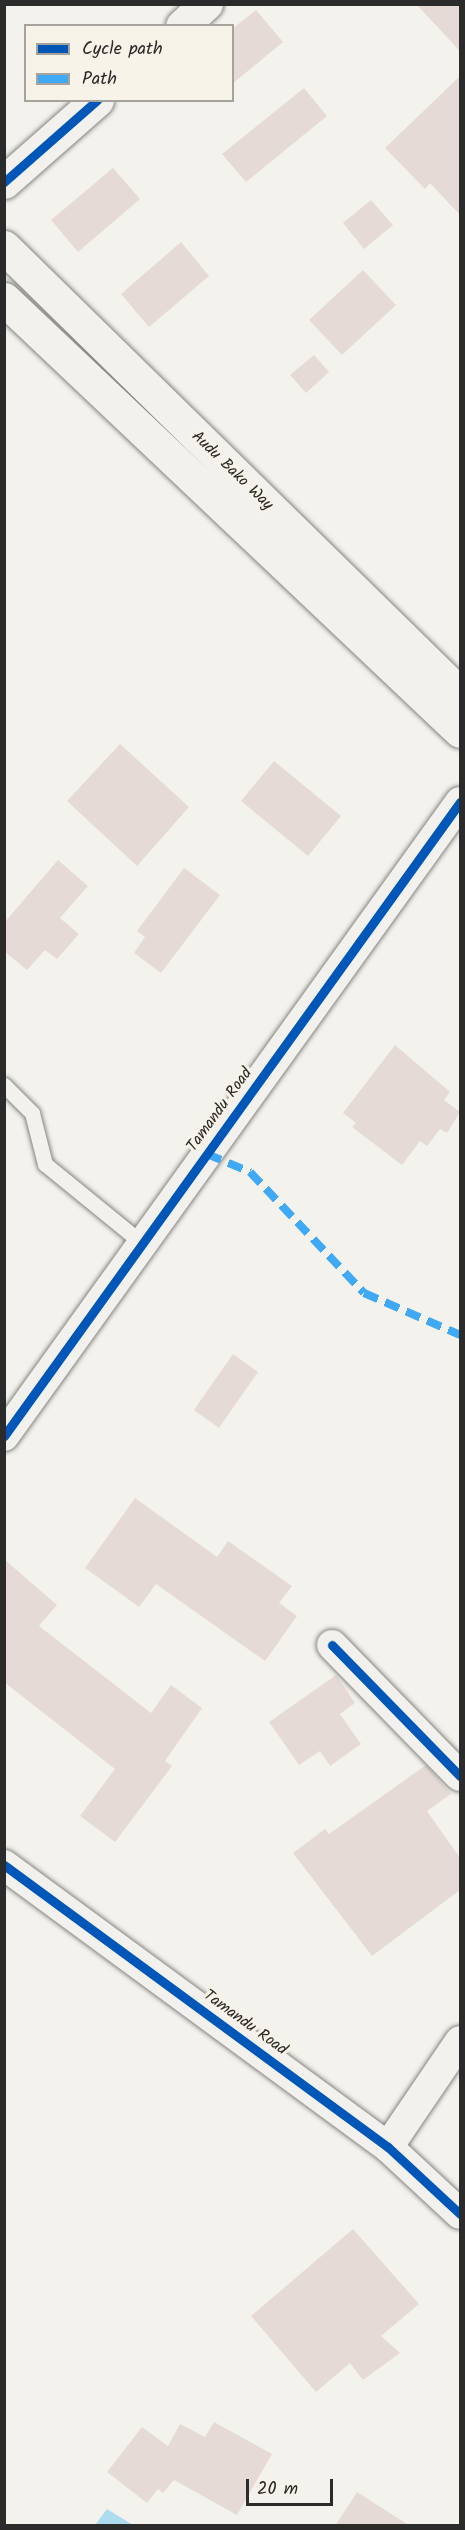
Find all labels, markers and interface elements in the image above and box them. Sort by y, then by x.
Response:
legend [24,24,234,102]
text: Cycle path [82,35,163,64]
text: Path [82,65,117,94]
street label: Audu Bako Way [187,427,277,515]
street label: Tamandu Road [183,1064,257,1156]
street label: Tamandu Road [199,1986,291,2060]
scale bar [249,2467,336,2505]
text: 20 m [257,2475,298,2504]

